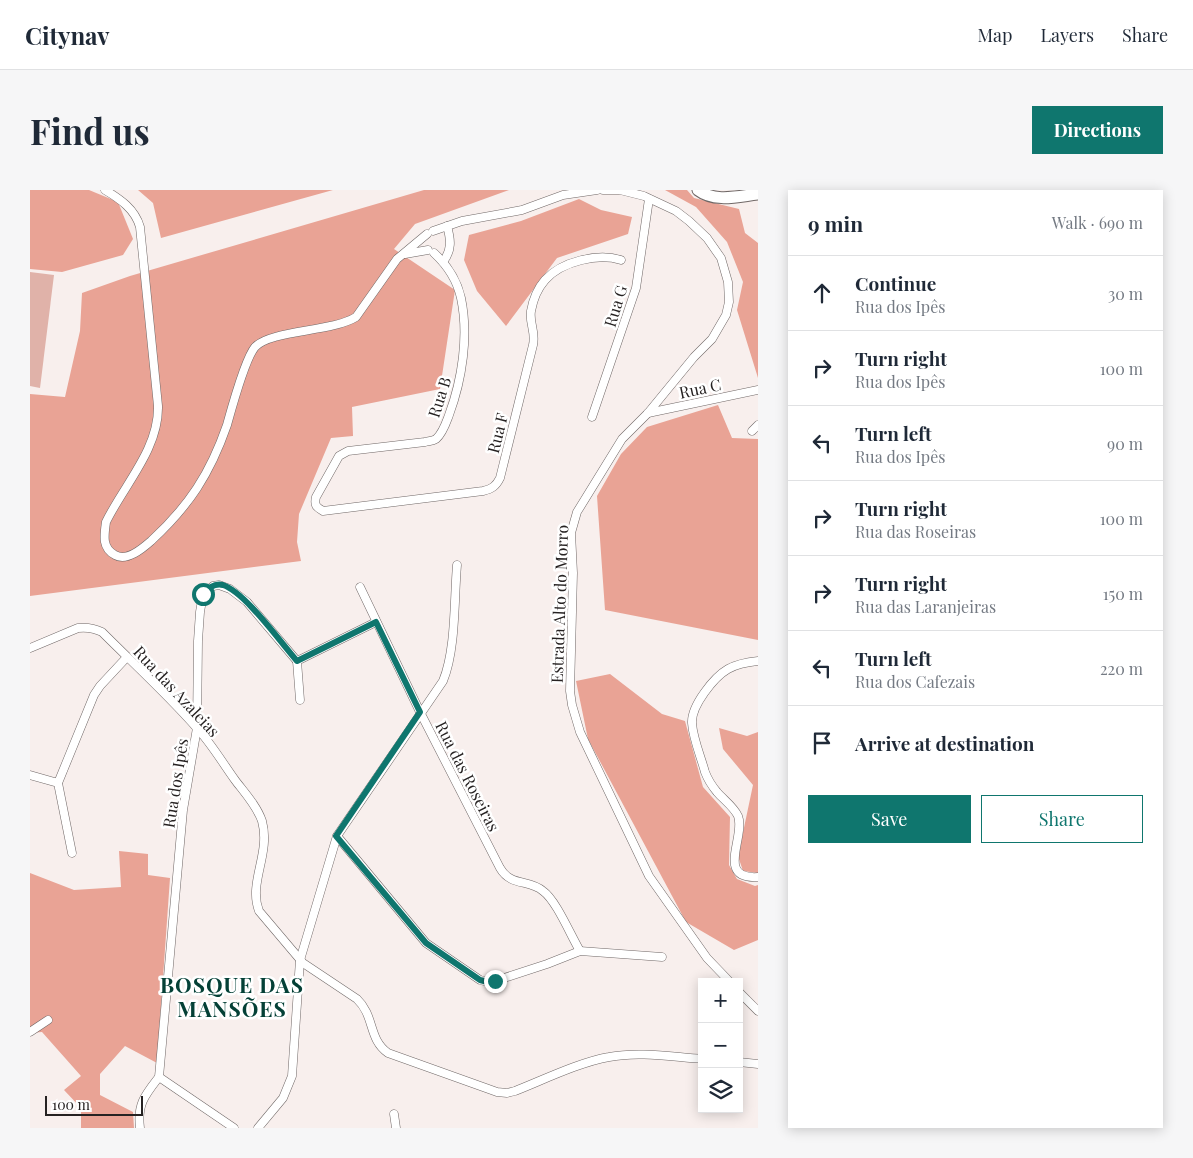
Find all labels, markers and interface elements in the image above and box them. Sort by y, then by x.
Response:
text: Citynav [25,19,110,51]
text: Map [977,23,1012,47]
text: Layers [1040,23,1094,47]
text: Share [1122,23,1168,47]
button: Directions [1032,106,1163,154]
text: Find us [30,107,150,154]
text: 9 min [808,209,863,237]
text: Walk · 690 m [1052,212,1143,233]
text: Continue [855,270,936,296]
icon: ahead [808,279,836,307]
street label: Rua G [599,283,631,329]
text: 30 m [1108,283,1143,304]
text: Rua dos Ipês [855,296,945,317]
text: Turn right [855,345,947,371]
icon: right [808,354,836,382]
text: 100 m [1100,358,1143,379]
text: Rua dos Ipês [855,371,945,392]
street label: Rua C [677,373,723,403]
street label: Rua B [423,374,455,420]
street label: Rua F [482,411,512,455]
text: Turn left [855,420,932,446]
icon: left [808,429,836,457]
text: 90 m [1107,433,1143,454]
text: Rua dos Ipês [855,446,945,467]
text: Turn right [855,495,947,521]
icon: right [808,504,836,532]
text: 100 m [1100,508,1143,529]
text: Rua das Roseiras [855,521,976,542]
street label: Estrada Alto do Morro [546,524,572,684]
text: Turn right [855,570,947,596]
icon: right [808,579,836,607]
route start [192,583,215,606]
text: 150 m [1103,583,1143,604]
text: Rua das Laranjeiras [855,596,996,617]
street label: Rua das Azaleias [129,641,225,741]
text: Turn left [855,645,932,671]
icon: left [808,654,836,682]
text: 220 m [1100,658,1143,679]
text: Rua dos Cafezais [855,671,975,692]
street label: Rua das Roseiras [431,717,505,835]
icon: arrive [808,729,836,757]
text: Arrive at destination [855,730,1035,756]
street label: Rua dos Ipês [158,737,192,829]
button: Save [808,795,971,843]
button: Share [981,795,1143,843]
district label: BOSQUE DAS MANSÕES [160,970,304,1022]
route end [484,970,507,993]
map controls [698,978,743,1113]
button: + [698,978,743,1023]
button: − [698,1023,743,1068]
button: layers [698,1068,743,1113]
scale bar [45,1093,142,1116]
text: 100 m [52,1095,90,1114]

